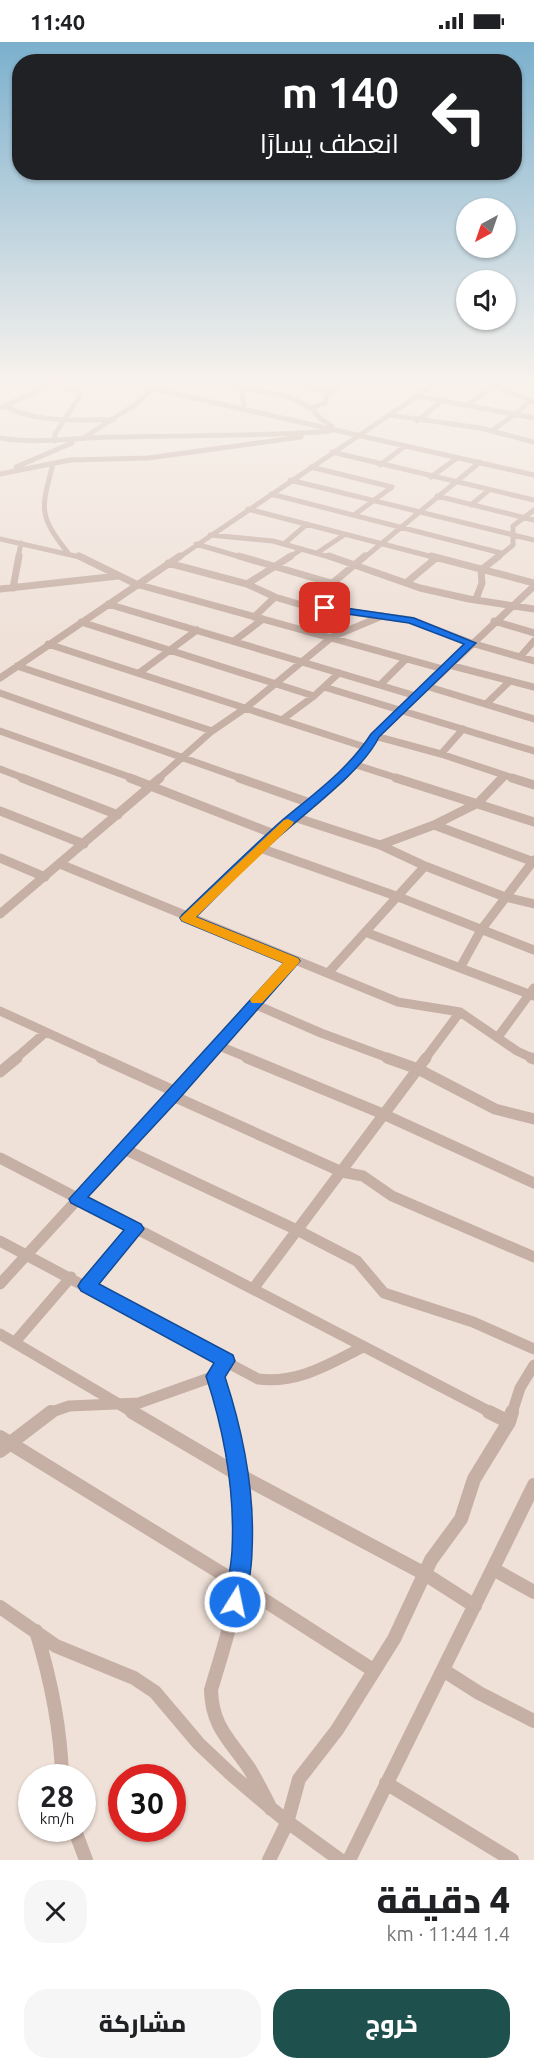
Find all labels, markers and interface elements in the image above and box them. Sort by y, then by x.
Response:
text: 11:40 [30,9,85,34]
text: 140 m [282,69,399,116]
icon: left [420,78,498,156]
text: انعطف يسارًا [260,128,399,158]
north arrow [456,198,516,258]
map controls [456,198,516,330]
button: sound [456,270,516,330]
pin [299,582,350,633]
icon: arrive [308,591,341,624]
position arrow [203,1570,267,1634]
speed limit sign: 30 [108,1764,186,1842]
text: 28 [40,1779,74,1813]
text: km/h [40,1810,74,1827]
text: 4 دقيقة [377,1879,510,1920]
button: close [24,1880,87,1943]
text: 1.4 km · 11:44 [386,1922,510,1945]
button: مشاركة [24,1989,261,2058]
button: خروج [273,1989,510,2058]

